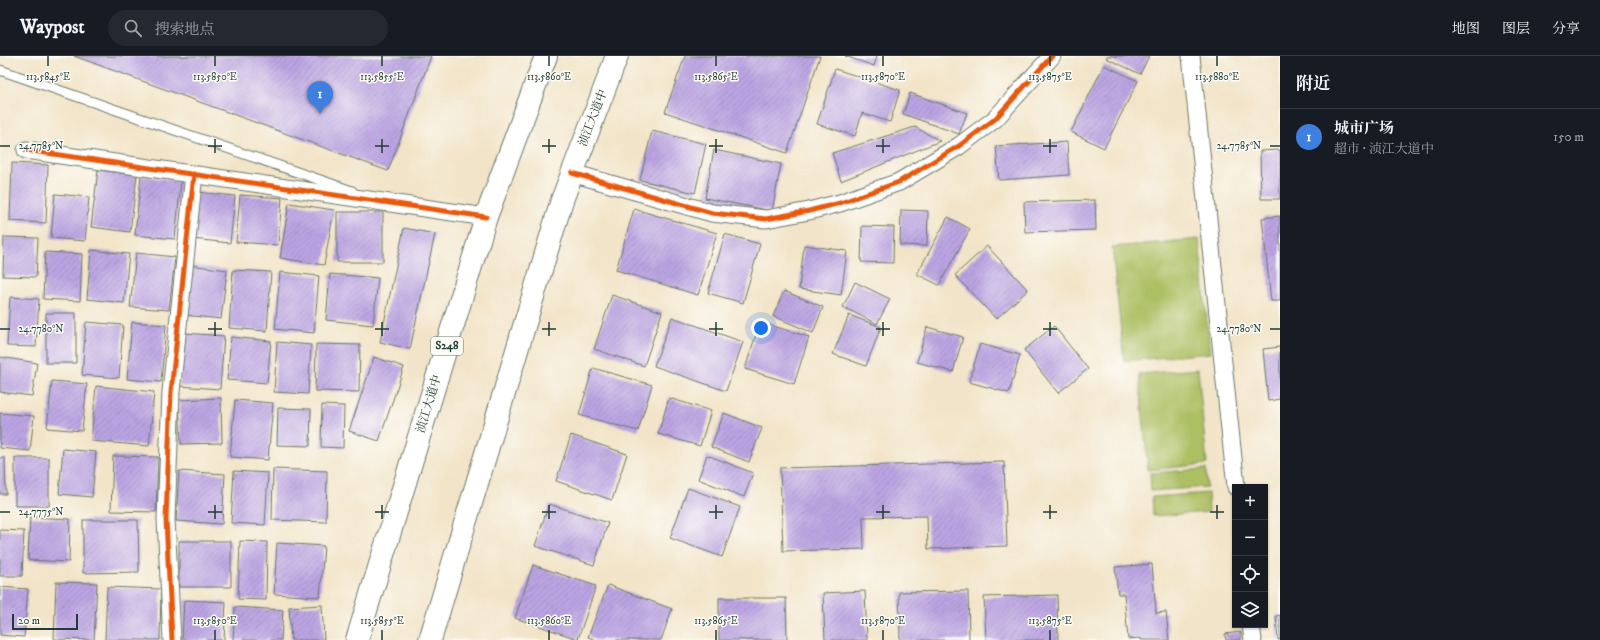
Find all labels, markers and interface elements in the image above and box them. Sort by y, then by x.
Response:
search box [108,10,388,46]
text: Waypost [20,16,84,39]
icon: search [122,17,144,39]
text: 搜索地点 [154,20,214,39]
text: 地图 [1452,20,1480,38]
text: 图层 [1502,20,1530,38]
text: 分享 [1552,20,1580,38]
text: 113.5845°E [26,71,70,83]
text: 113.5850°E [193,71,237,83]
text: 113.5855°E [360,71,404,83]
text: 113.5860°E [527,71,571,83]
text: 113.5865°E [694,71,738,83]
text: 113.5870°E [861,71,905,83]
text: 113.5875°E [1028,71,1072,83]
text: 113.5880°E [1195,71,1239,83]
text: 附近 [1296,73,1330,95]
pin: 1 [307,81,333,114]
street label: 浈江大道中 [575,87,611,149]
text: 城市广场 [1334,119,1394,138]
text: 1 [1307,129,1311,145]
text: 150 m [1553,129,1584,145]
text: 24.7785°N [19,140,63,152]
text: 24.7785°N [1217,140,1261,152]
text: 超市 · 浈江大道中 [1334,141,1434,157]
your location [751,318,771,338]
text: 24.7780°N [18,323,64,335]
text: 24.7780°N [1216,323,1262,335]
road number: S248 [431,337,463,355]
street label: 浈江大道中 [413,373,445,435]
map controls [1232,484,1268,628]
button: + [1232,484,1268,520]
text: 24.7775°N [19,506,63,518]
button: − [1232,520,1268,556]
button: locate [1232,556,1268,592]
button: layers [1232,592,1268,628]
scale bar [12,612,78,631]
text: 20 m [18,614,40,628]
text: 113.5850°E [193,615,237,627]
text: 113.5855°E [360,615,404,627]
text: 113.5860°E [527,615,571,627]
text: 113.5865°E [694,615,738,627]
text: 113.5870°E [861,615,905,627]
text: 113.5875°E [1028,615,1072,627]

